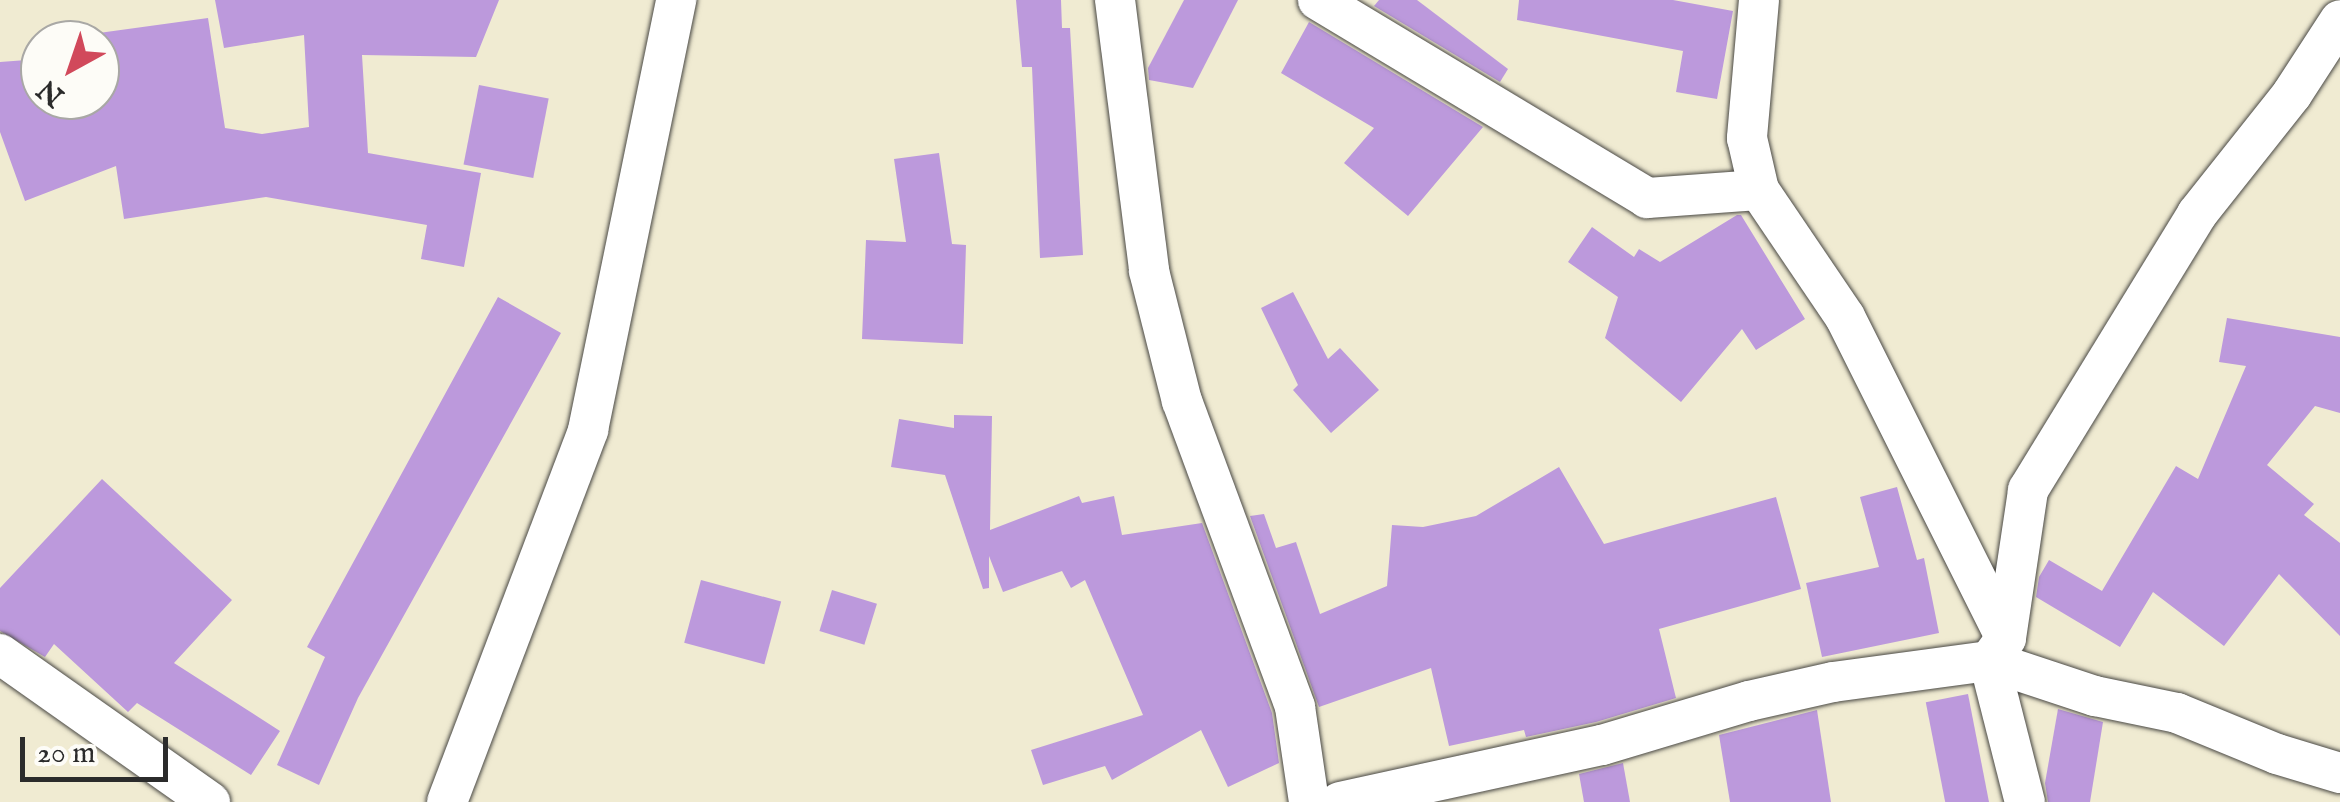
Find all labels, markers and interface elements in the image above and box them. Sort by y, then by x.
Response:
north arrow [20,20,120,120]
text: N [31,71,72,113]
scale bar [25,717,172,779]
text: 20 m [37,735,96,773]

